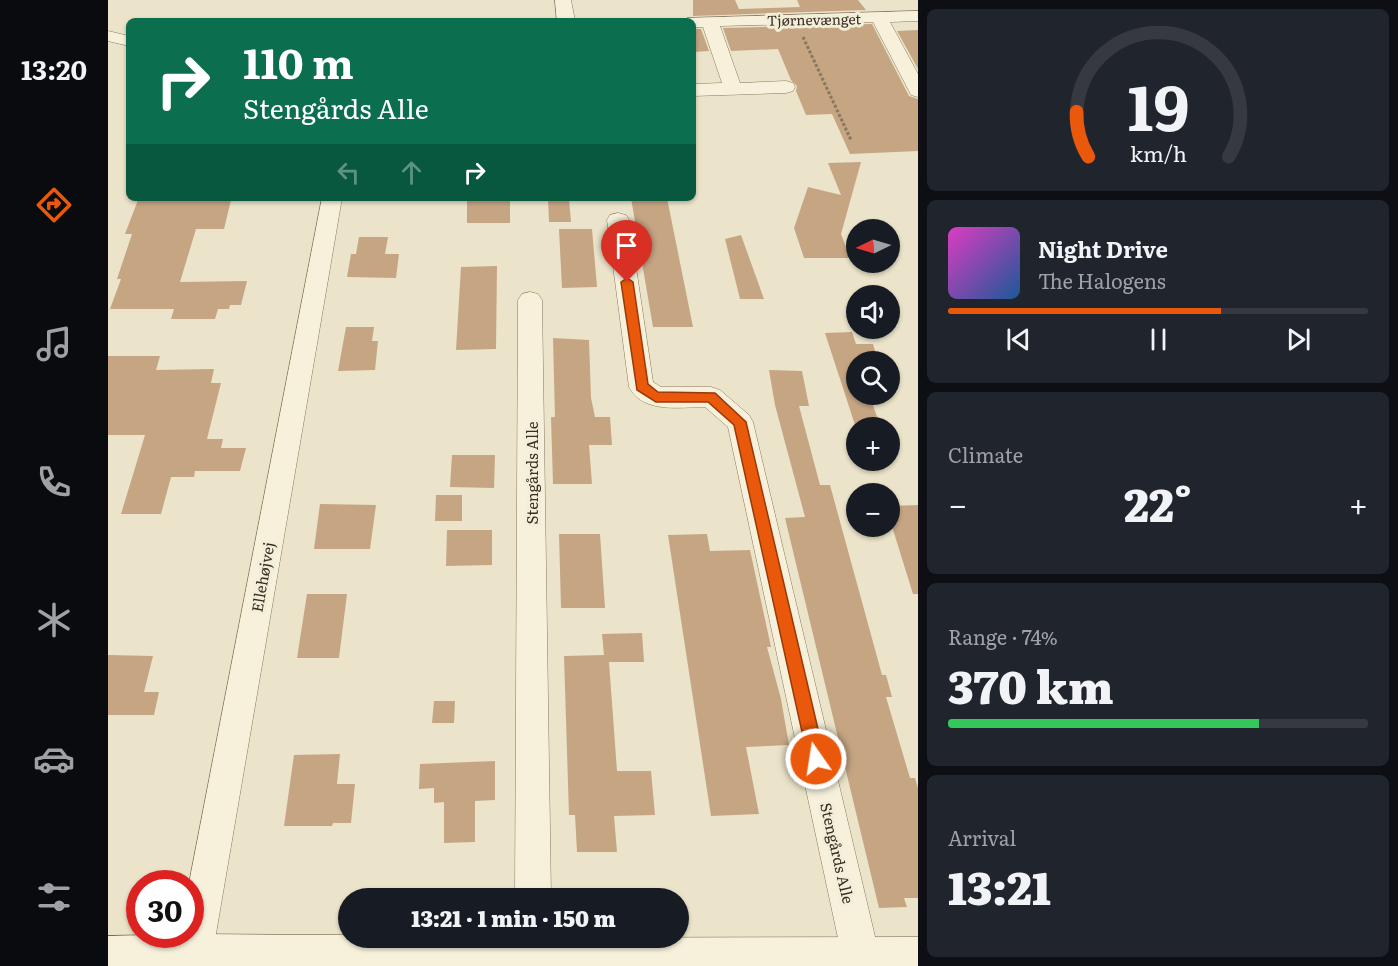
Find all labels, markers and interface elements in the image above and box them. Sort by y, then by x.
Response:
street label: Tjørnevænget [767,8,862,30]
text: 110 m [243,30,354,92]
icon: right [144,42,222,120]
text: 13:20 [21,48,87,88]
text: 19 [1127,58,1189,150]
text: Stengårds Alle [243,87,429,127]
text: km/h [1129,138,1187,170]
icon: left [332,156,365,189]
icon: ahead [395,156,428,189]
icon: right [458,156,491,189]
icon: directions [33,184,75,226]
north arrow [846,219,900,273]
map controls [846,219,900,537]
pin [601,220,652,282]
icon: arrive [610,229,643,262]
text: Night Drive [1038,232,1168,265]
text: The Halogens [1038,265,1166,295]
button: sound [846,285,900,339]
icon: music [33,323,75,365]
icon: previous [1002,323,1035,356]
icon: pause [1142,323,1175,356]
icon: next [1282,323,1315,356]
button: search [846,351,900,405]
button: + [846,417,900,471]
street label: Stengårds Alle [520,421,543,525]
text: Climate [948,439,1023,469]
icon: phone [33,461,75,503]
text: 22° [1124,469,1192,536]
text: − [948,478,967,527]
text: + [1349,478,1368,527]
button: − [846,483,900,537]
street label: Ellehøjvej [245,540,279,614]
icon: climate [33,599,75,641]
text: Range · 74% [948,621,1058,651]
text: 370 km [948,651,1113,718]
position arrow [784,727,848,791]
icon: car [33,738,75,780]
street label: Stengårds Alle [815,800,861,906]
text: Arrival [948,822,1016,852]
text: 13:21 [948,852,1051,919]
speed limit sign: 30 [126,870,204,948]
icon: filters [33,876,75,918]
text: 13:21 · 1 min · 150 m [411,901,616,934]

